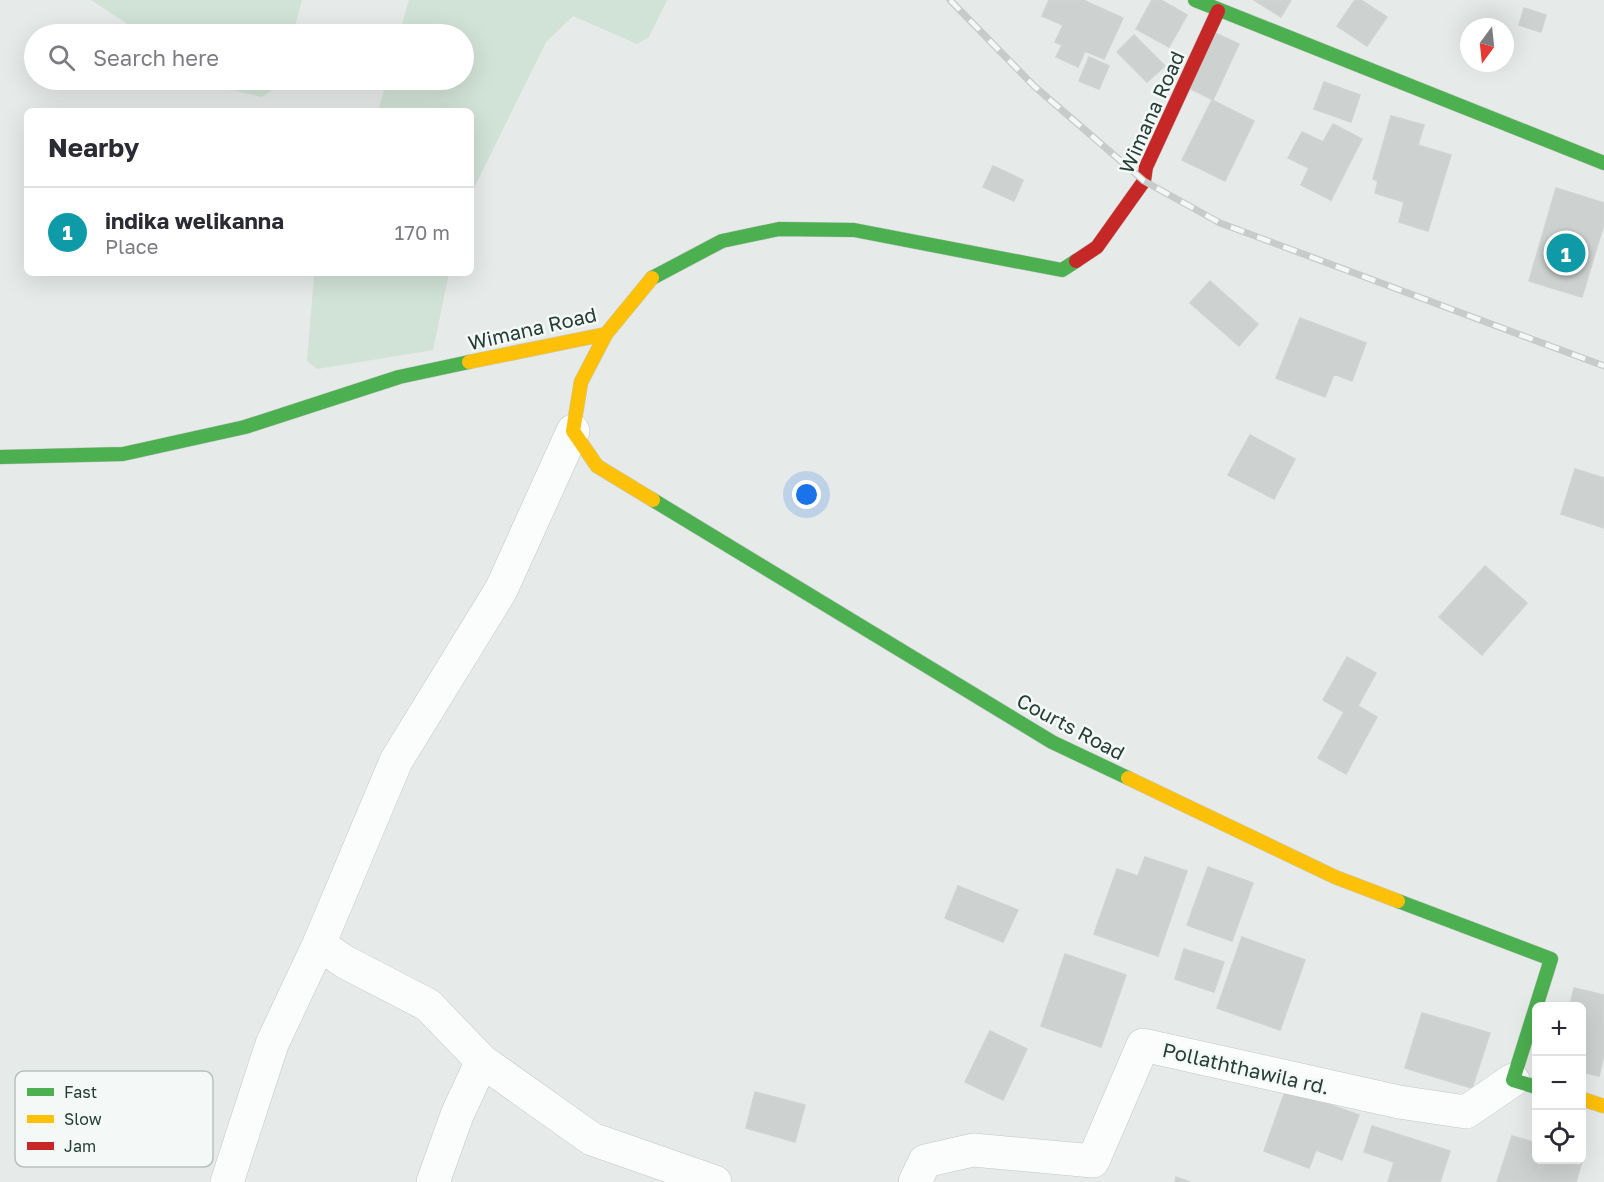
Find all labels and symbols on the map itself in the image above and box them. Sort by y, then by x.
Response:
north arrow [1460,18,1514,72]
street label: Wimana Road [1113,47,1189,177]
pin: 1 [1546,230,1586,276]
street label: Wimana Road [465,302,599,354]
your location [792,480,821,509]
street label: Courts Road [1013,688,1129,764]
street label: Pollaththawila rd. [1160,1037,1332,1099]
legend [15,1071,213,1167]
text: Fast [64,1082,97,1102]
text: Slow [64,1109,102,1129]
text: Jam [64,1136,96,1156]

